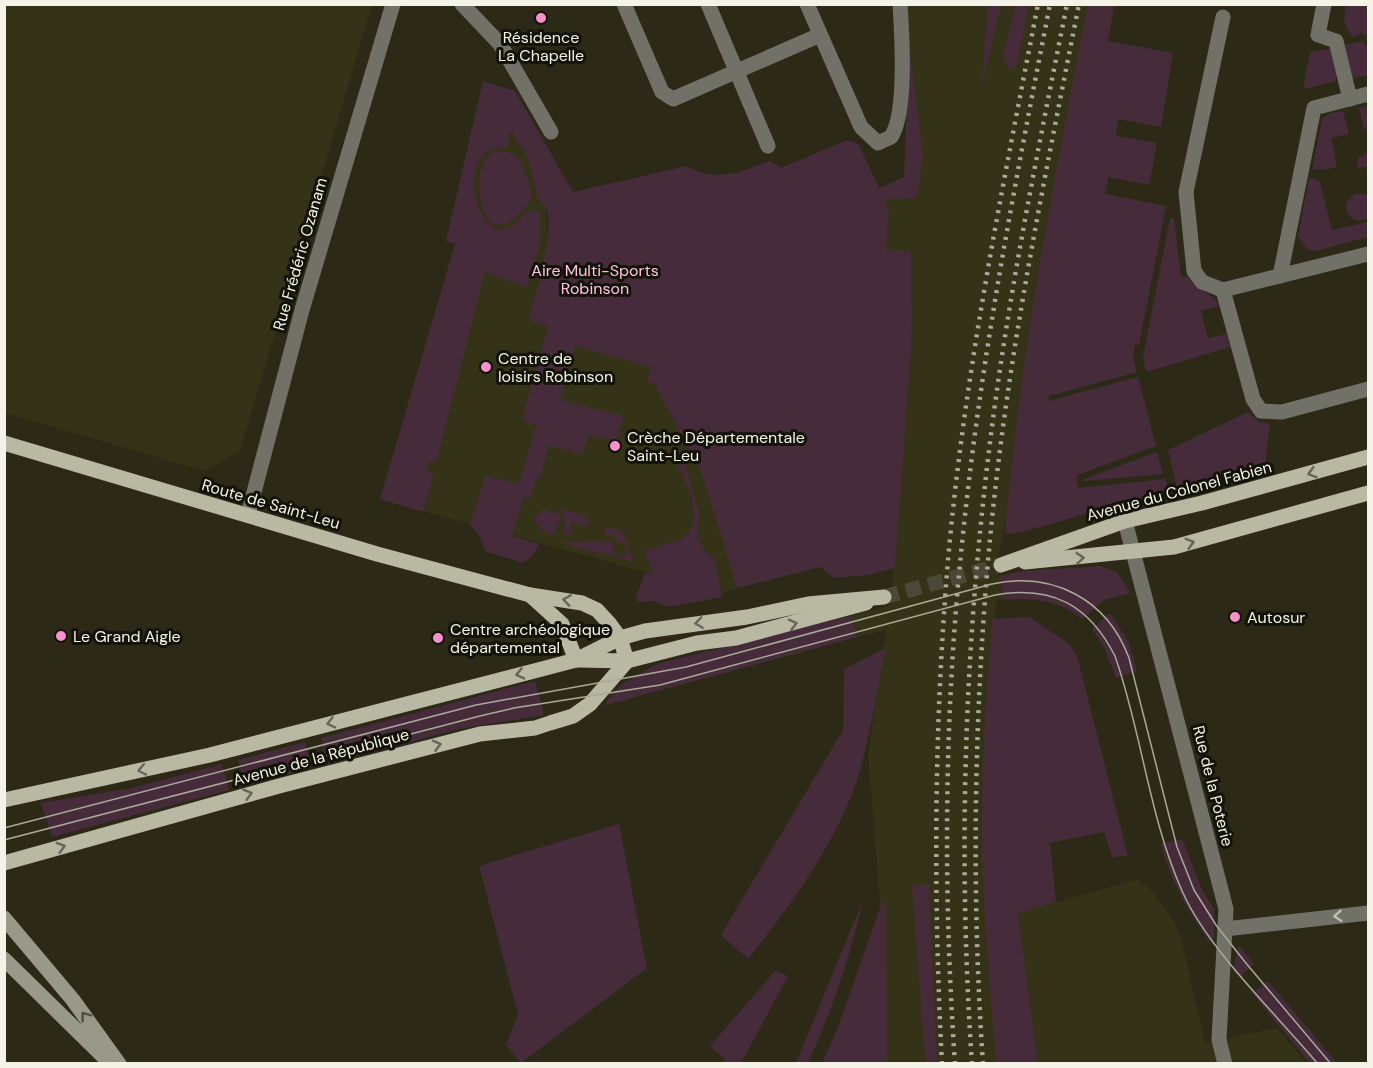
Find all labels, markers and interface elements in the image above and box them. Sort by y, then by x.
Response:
marker: Résidence La Chapelle [534,11,548,25]
place label: Résidence La Chapelle [498,27,584,66]
street label: Rue Frédéric Ozanam [268,175,332,333]
park label: Aire Multi-Sports Robinson [531,260,659,299]
place label: Centre de loisirs Robinson [498,348,613,387]
marker: Centre de loisirs Robinson [479,360,493,374]
place label: Crèche Départementale Saint-Leu [627,427,805,466]
marker: Crèche Départementale Saint-Leu [608,439,622,453]
street label: Avenue du Colonel Fabien [1084,456,1274,526]
one-way arrow [1307,466,1318,478]
street label: Route de Saint-Leu [199,474,343,534]
one-way arrow [1184,538,1195,550]
one-way arrow [1075,552,1085,565]
one-way arrow [563,595,572,607]
place label: Autosur [1247,607,1305,628]
marker: Autosur [1228,610,1242,624]
one-way arrow [695,616,704,629]
one-way arrow [788,618,798,631]
place label: Centre archéologique départemental [450,619,610,658]
place label: Le Grand Aigle [73,626,181,647]
marker: Le Grand Aigle [54,629,68,643]
marker: Centre archéologique départemental [431,631,445,645]
one-way arrow [515,667,525,680]
one-way arrow [326,716,336,729]
street label: Avenue de la République [231,723,411,791]
street label: Rue de la Poterie [1188,723,1238,849]
one-way arrow [432,739,442,752]
one-way arrow [137,763,147,776]
one-way arrow [243,789,253,801]
one-way arrow [56,841,66,854]
one-way arrow [1333,909,1342,922]
one-way arrow [81,1012,92,1023]

